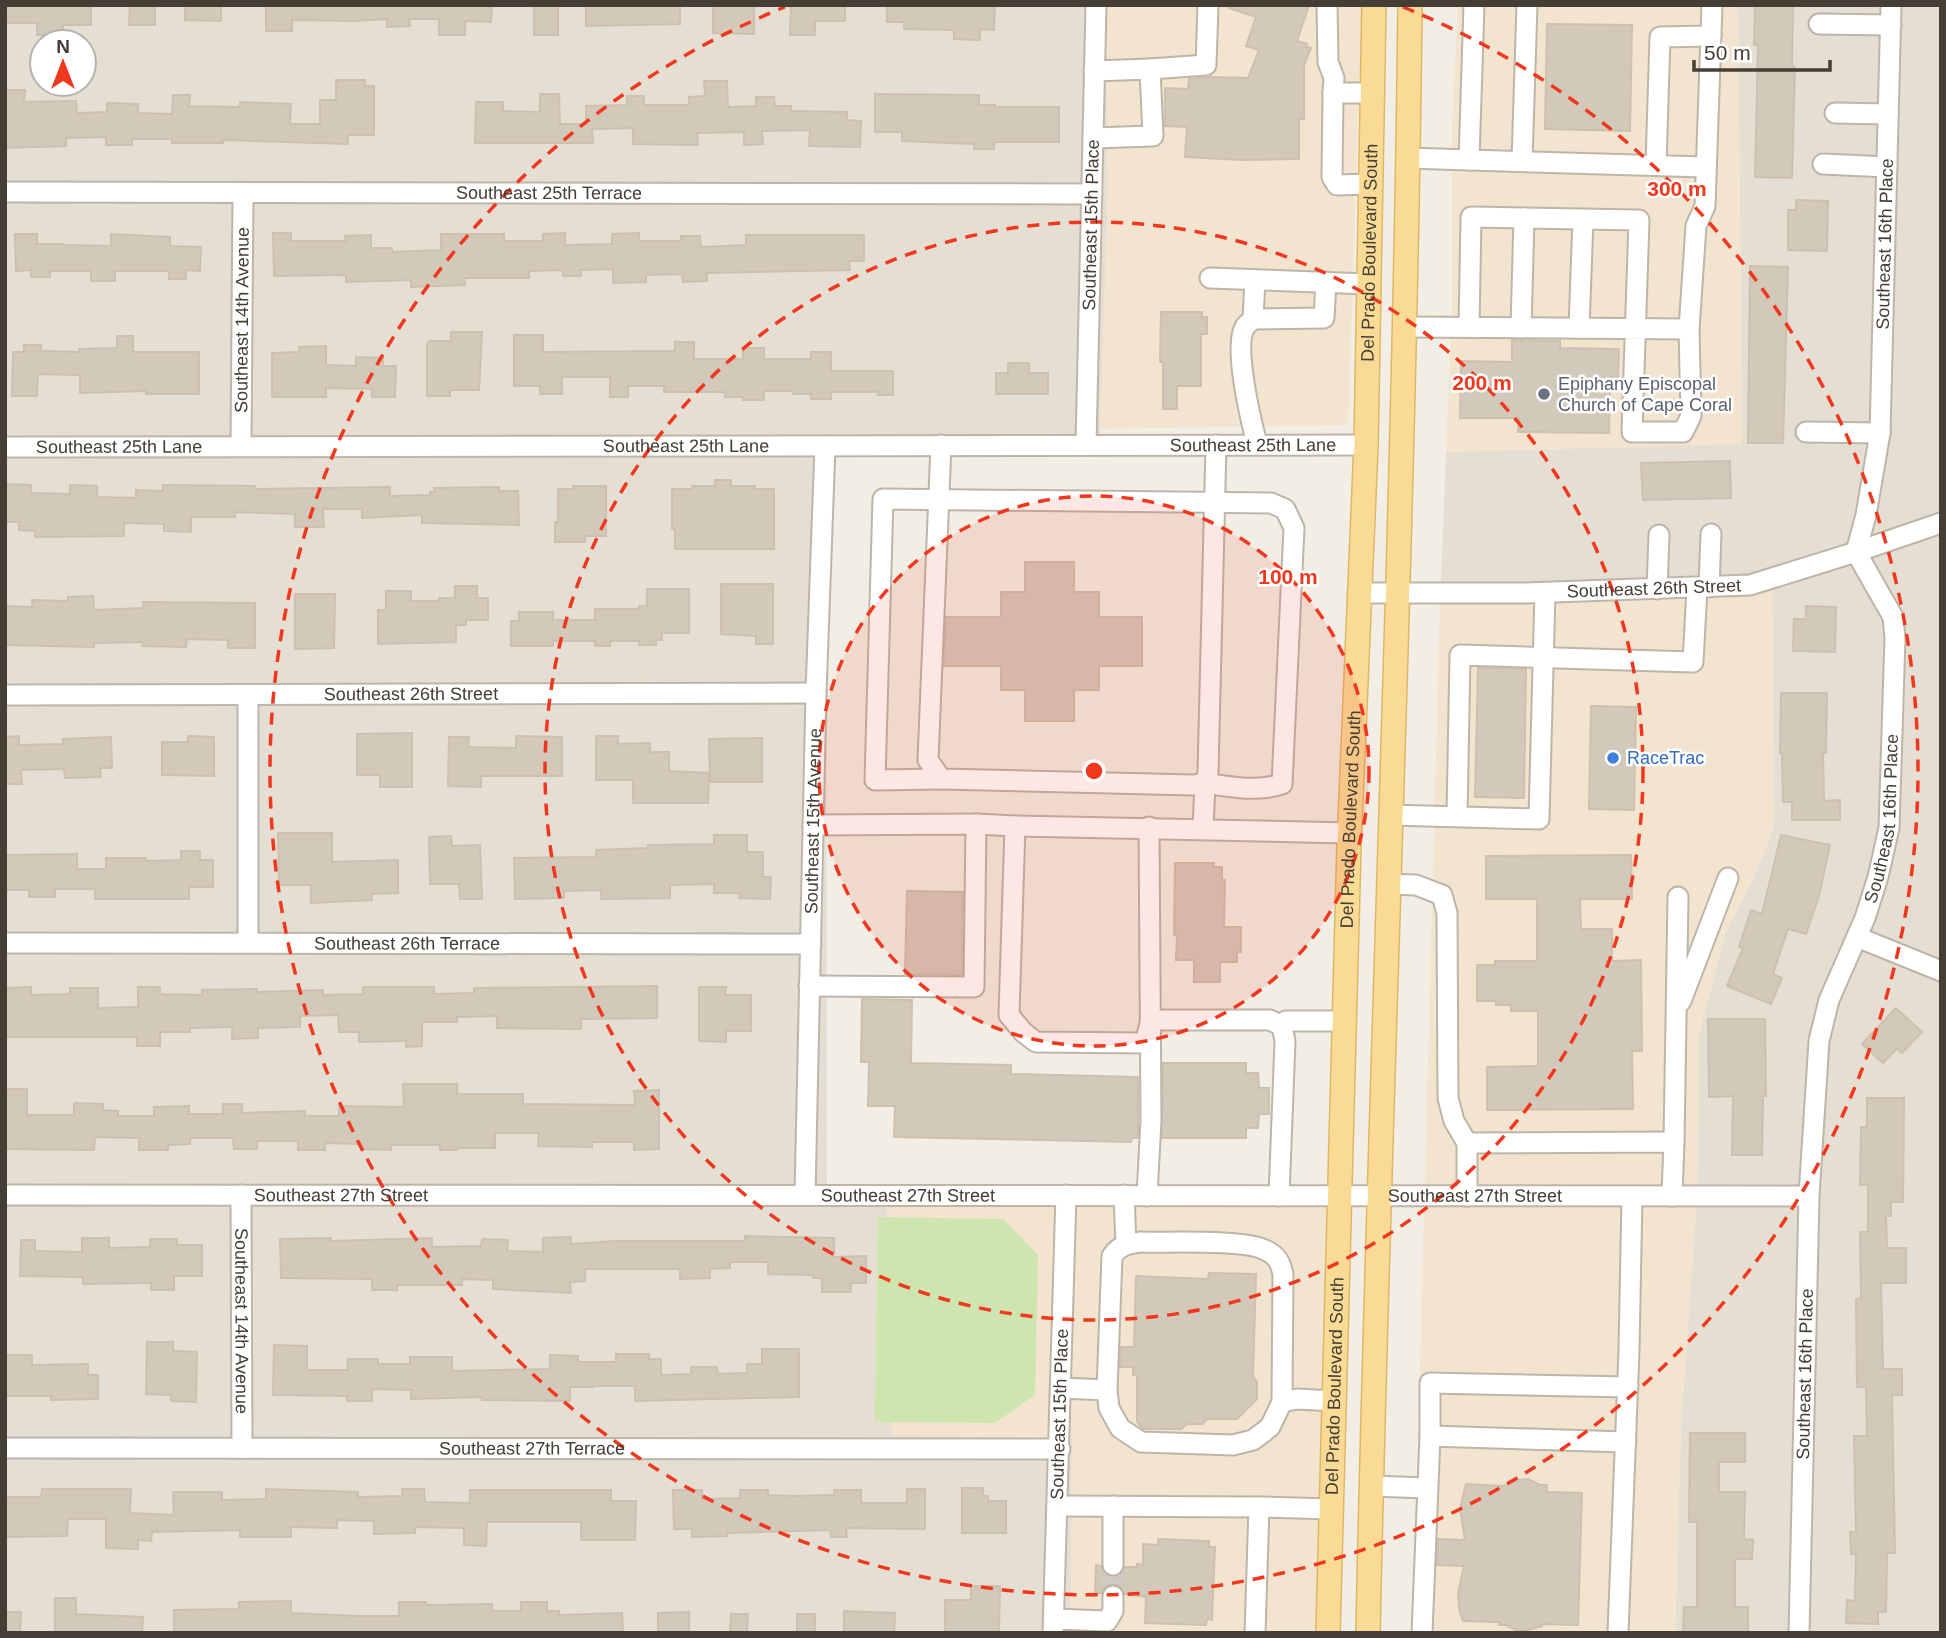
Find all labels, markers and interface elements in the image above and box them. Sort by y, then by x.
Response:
north arrow [28,28,98,98]
scale bar [1694,28,1830,72]
text: N [56,36,70,57]
text: 50 m [1704,41,1751,64]
street label: Southeast 15th Place [1079,139,1103,311]
street label: Del Prado Boulevard South [1358,143,1381,362]
street label: Southeast 16th Place [1873,158,1897,330]
text: 300 m [1647,177,1707,200]
street label: Southeast 25th Terrace [456,183,642,203]
street label: Southeast 14th Avenue [231,227,253,413]
text: 200 m [1452,371,1512,394]
place label: Epiphany Episcopal Church of Cape Coral [1558,374,1732,415]
marker: Epiphany Episcopal Church of Cape Coral [1536,386,1552,402]
street label: Southeast 25th Lane [1170,435,1336,455]
street label: Southeast 25th Lane [603,436,769,456]
street label: Southeast 25th Lane [36,437,202,457]
text: 100 m [1258,565,1318,588]
street label: Southeast 26th Street [1566,575,1741,602]
street label: Southeast 26th Street [324,684,498,704]
street label: Del Prado Boulevard South [1337,710,1365,929]
street label: Southeast 15th Avenue [801,728,825,914]
street label: Southeast 16th Place [1860,734,1902,906]
place label: RaceTrac [1627,748,1704,768]
marker: RaceTrac [1605,750,1621,766]
centre of rings [1082,759,1106,783]
street label: Southeast 26th Terrace [314,933,500,954]
street label: Southeast 27th Street [254,1185,428,1205]
street label: Southeast 27th Street [821,1185,995,1206]
street label: Southeast 27th Street [1388,1186,1562,1206]
street label: Southeast 14th Avenue [231,1228,252,1414]
street label: Del Prado Boulevard South [1322,1277,1347,1495]
street label: Southeast 16th Place [1793,1288,1817,1460]
street label: Southeast 15th Place [1047,1328,1072,1500]
street label: Southeast 27th Terrace [439,1438,625,1459]

